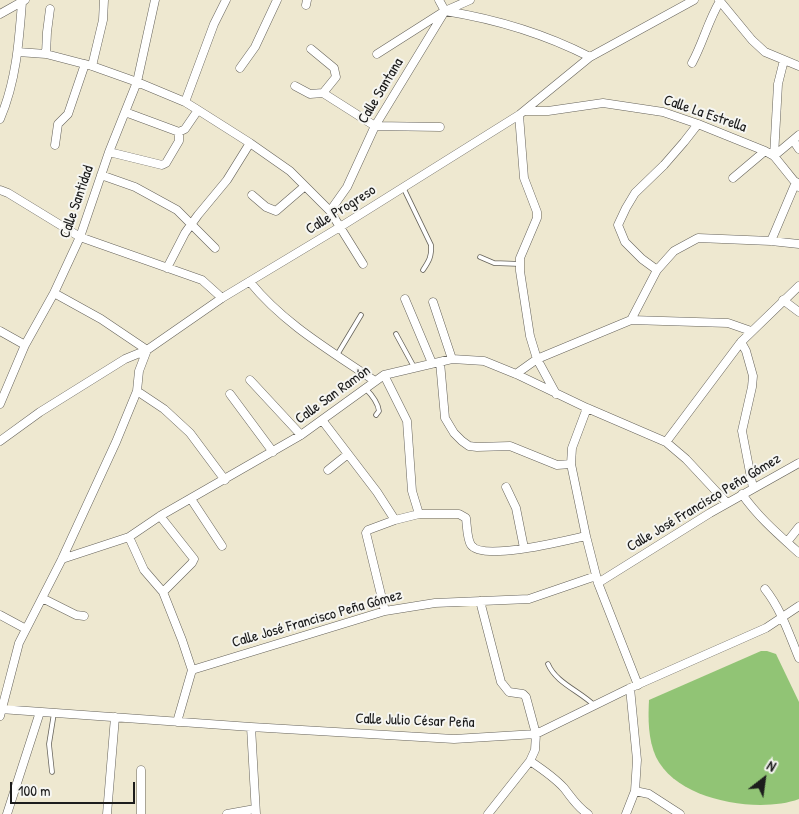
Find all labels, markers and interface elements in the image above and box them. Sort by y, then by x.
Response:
street label: Calle Santana [354,55,408,127]
street label: Calle La Estrella [661,91,749,137]
street label: Calle Santidad [56,163,98,241]
street label: Calle Progreso [303,181,379,239]
street label: Calle San Ramón [292,362,374,428]
street label: Calle José Francisco Peña Gómez [624,450,784,556]
street label: Calle José Francisco Peña Gómez [230,586,404,652]
street label: Calle Julio César Peña [355,710,475,732]
north arrow [739,754,789,804]
text: N [764,755,780,776]
scale bar [12,772,138,804]
text: 100 m [18,780,51,801]

